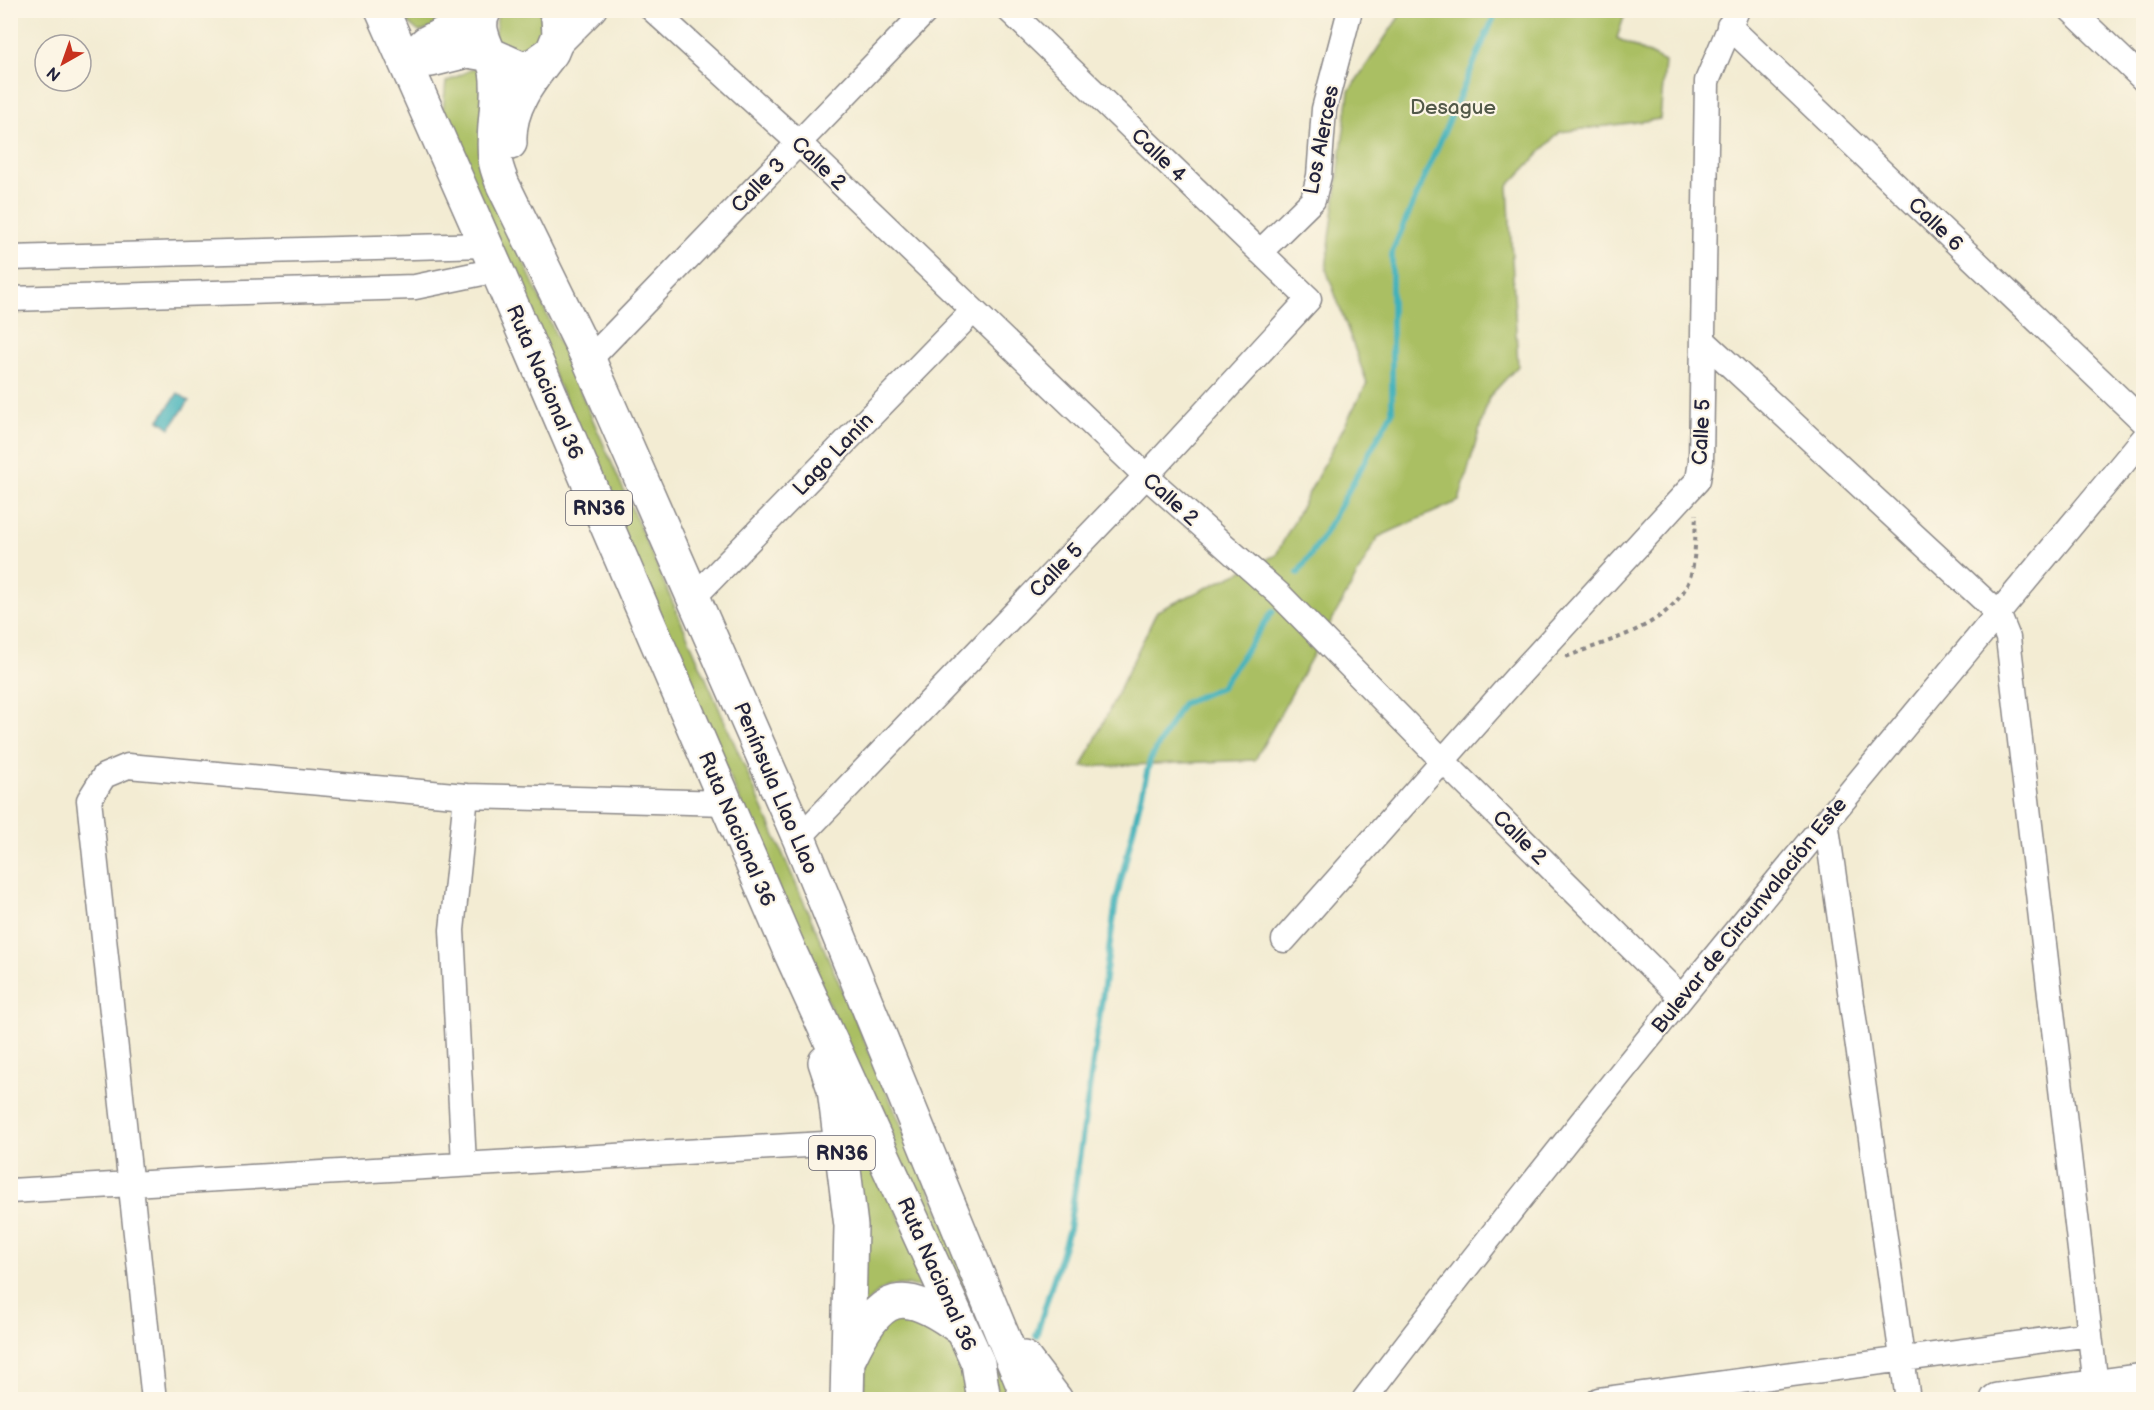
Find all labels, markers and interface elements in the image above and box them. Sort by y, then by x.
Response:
north arrow [33,33,93,93]
text: N [44,62,65,84]
street label: Los Alerces [1299,83,1344,197]
park label: Desague [1410,95,1496,120]
street label: Calle 4 [1126,123,1192,188]
street label: Calle 2 [786,131,852,196]
street label: Calle 3 [726,153,791,218]
street label: Calle 6 [1903,192,1969,257]
street label: Ruta Nacional 36 [501,301,588,463]
street label: Calle 5 [1687,398,1716,466]
street label: Lago Lanín [788,408,879,501]
street label: Calle 2 [1138,468,1204,531]
road number: RN36 [566,491,632,525]
street label: Calle 5 [1024,538,1088,603]
street label: Península Llao Llao [728,699,823,878]
street label: Ruta Nacional 36 [693,748,780,910]
street label: Bulevar de Circunvalación Este [1647,792,1852,1038]
street label: Calle 2 [1487,805,1552,870]
road number: RN36 [809,1136,875,1170]
street label: Ruta Nacional 36 [891,1194,982,1355]

